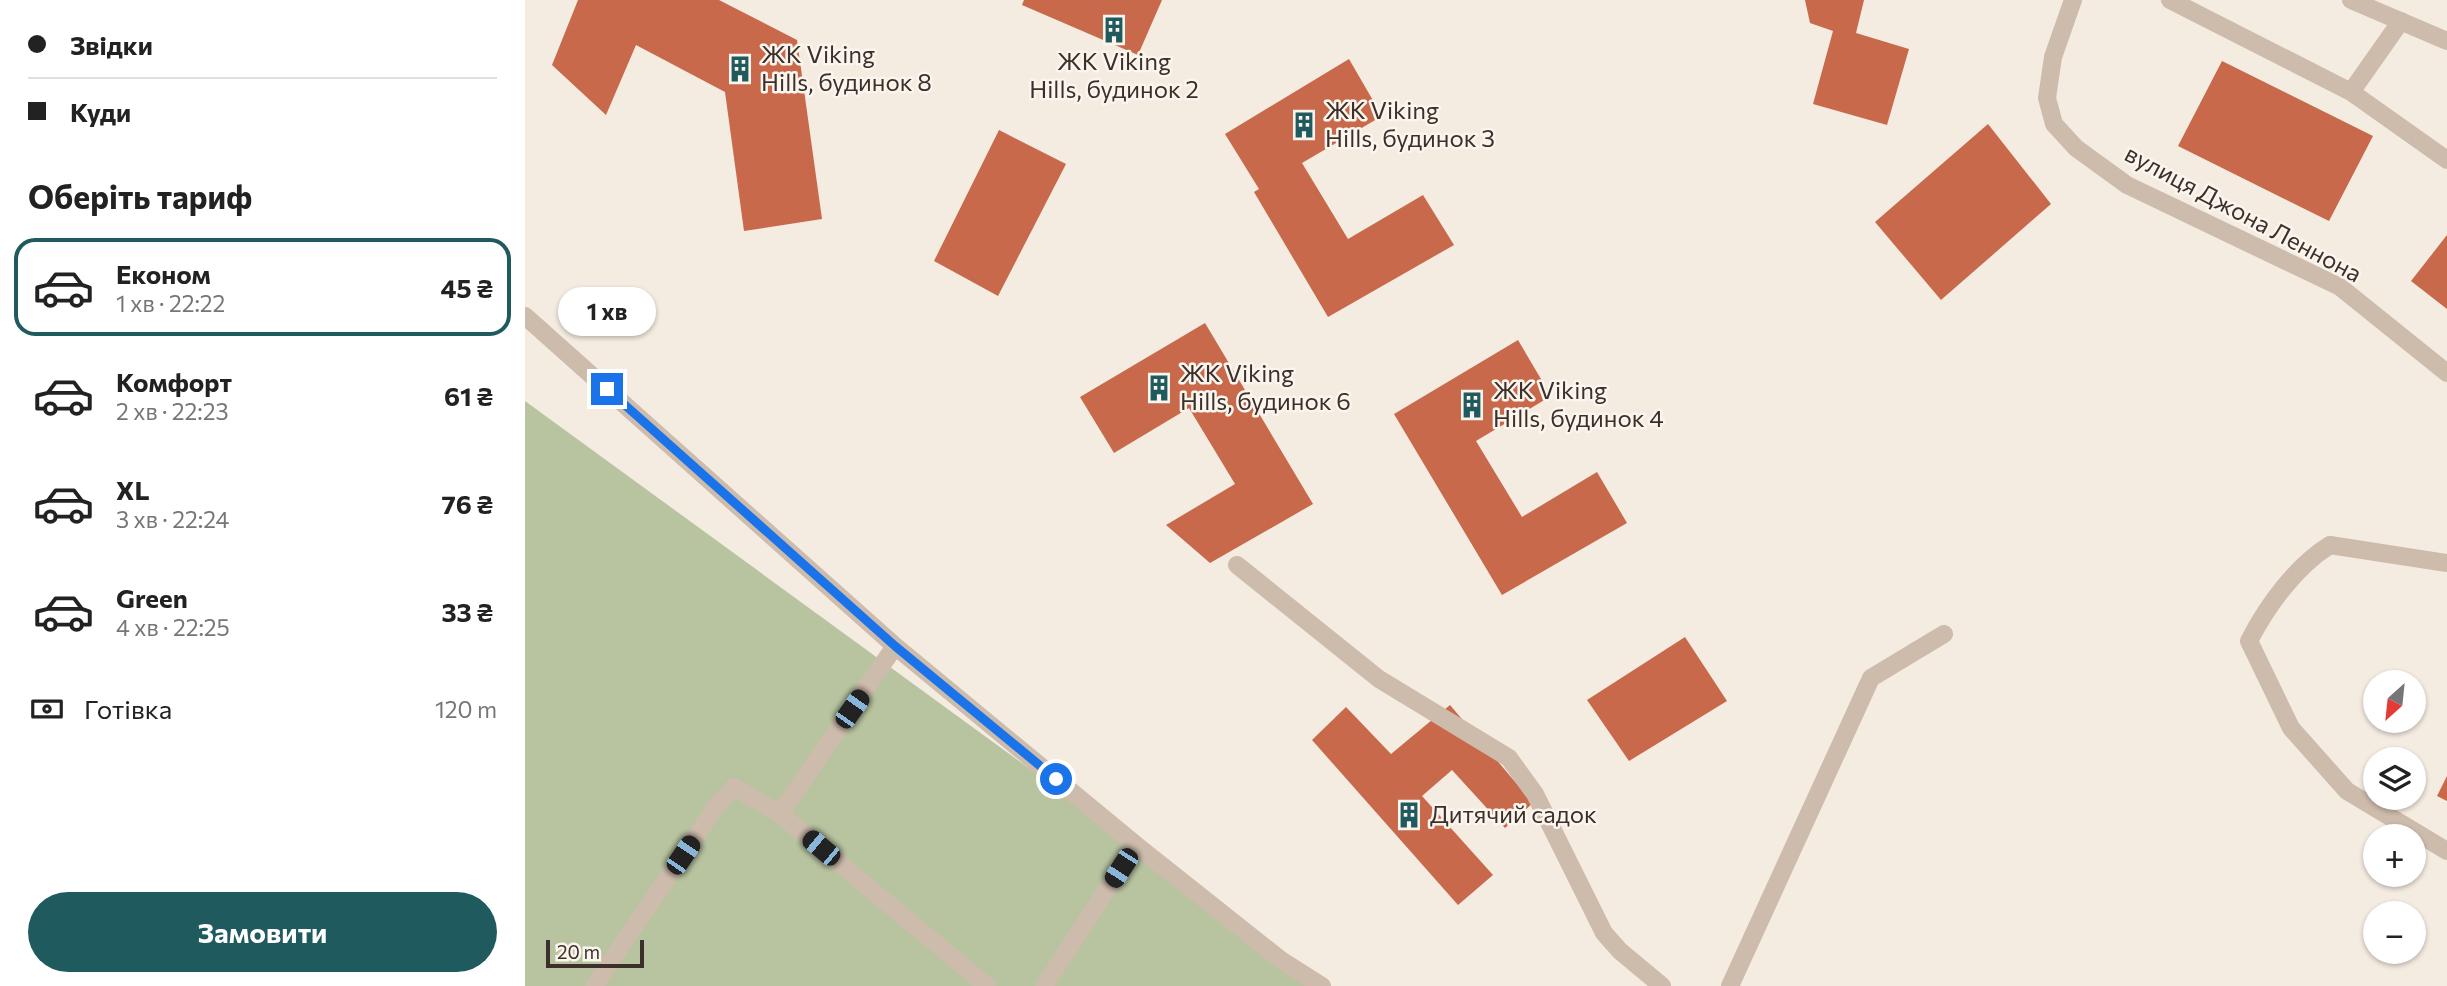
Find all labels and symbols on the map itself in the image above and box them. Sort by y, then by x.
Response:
building icon: ЖК Viking Hills, будинок 2 [1099,15,1129,45]
place label: ЖК Viking Hills, будинок 8 [761,39,932,96]
place label: ЖК Viking Hills, будинок 2 [1029,46,1199,103]
building icon: ЖК Viking Hills, будинок 8 [725,54,755,84]
place label: ЖК Viking Hills, будинок 3 [1325,95,1495,152]
building icon: ЖК Viking Hills, будинок 3 [1289,110,1319,140]
street label: вулиця Джона Леннона [2120,138,2367,287]
callout: 1 хв [558,288,656,336]
place label: ЖК Viking Hills, будинок 6 [1180,358,1351,415]
route end [591,373,623,405]
building icon: ЖК Viking Hills, будинок 6 [1144,373,1174,403]
place label: ЖК Viking Hills, будинок 4 [1493,375,1664,432]
building icon: ЖК Viking Hills, будинок 4 [1457,390,1487,420]
north arrow [2363,670,2425,733]
car [832,686,873,732]
route start [1040,763,1072,795]
place label: Дитячий садок [1430,799,1597,828]
building icon: Дитячий садок [1394,800,1424,830]
car [799,826,844,870]
car [663,832,704,878]
car [1101,845,1142,891]
scale bar [546,937,644,969]

